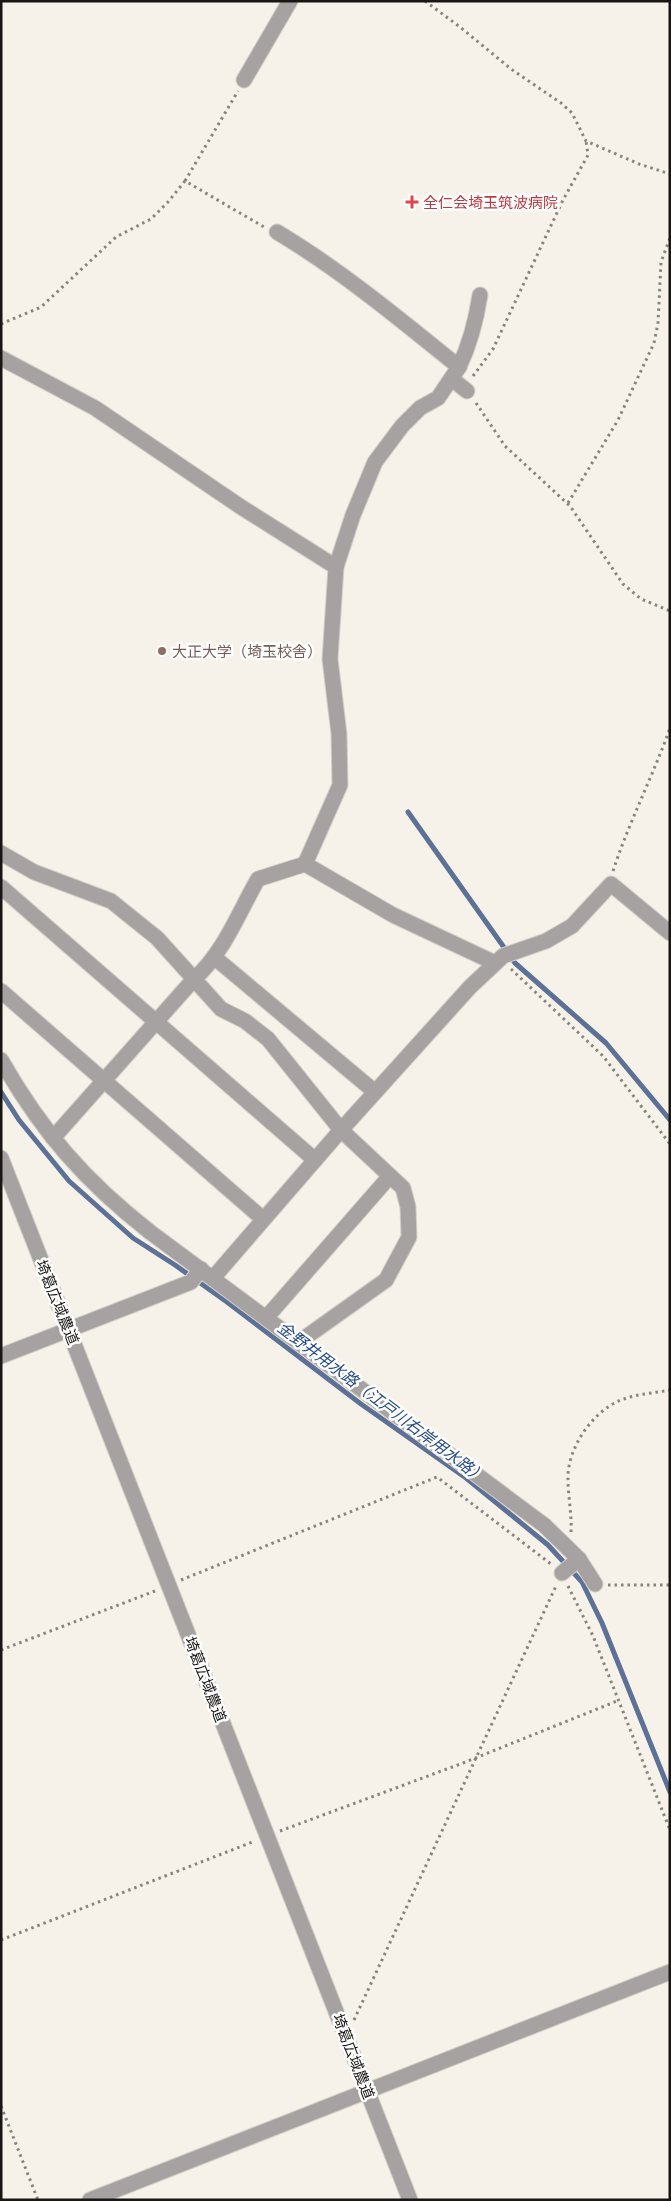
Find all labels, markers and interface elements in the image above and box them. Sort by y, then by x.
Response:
place label: 全仁会埼玉筑波病院 [423,192,558,212]
marker: 全仁会埼玉筑波病院 [405,195,419,209]
place label: 大正大学（埼玉校舎） [172,641,322,661]
marker: 大正大学（埼玉校舎） [156,645,168,657]
street label: 埼葛広域農道 [32,1257,84,1347]
water label: 金野井用水路（江戸川右岸用水路） [273,1316,491,1488]
street label: 埼葛広域農道 [181,1633,231,1725]
street label: 埼葛広域農道 [329,2010,379,2102]

